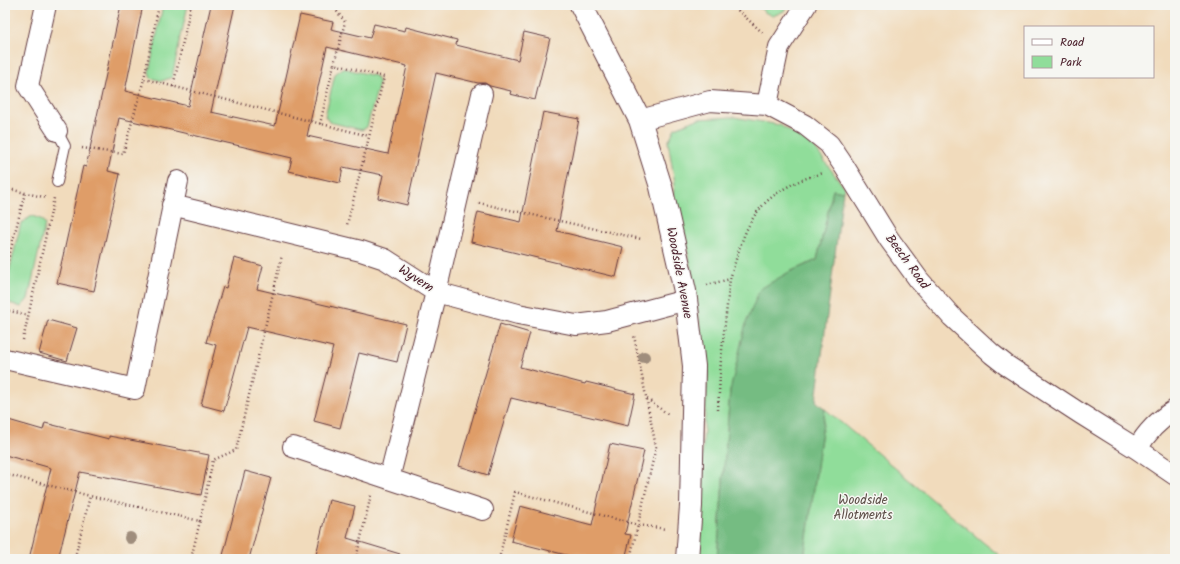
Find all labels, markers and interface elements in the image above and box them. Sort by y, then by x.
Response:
legend [1024,26,1154,78]
text: Road [1060,33,1085,52]
text: Park [1060,53,1082,72]
street label: Woodside Avenue [660,225,698,321]
street label: Beech Road [880,230,935,294]
street label: Wyvern [394,260,438,298]
park label: Woodside Allotments [834,490,893,526]

